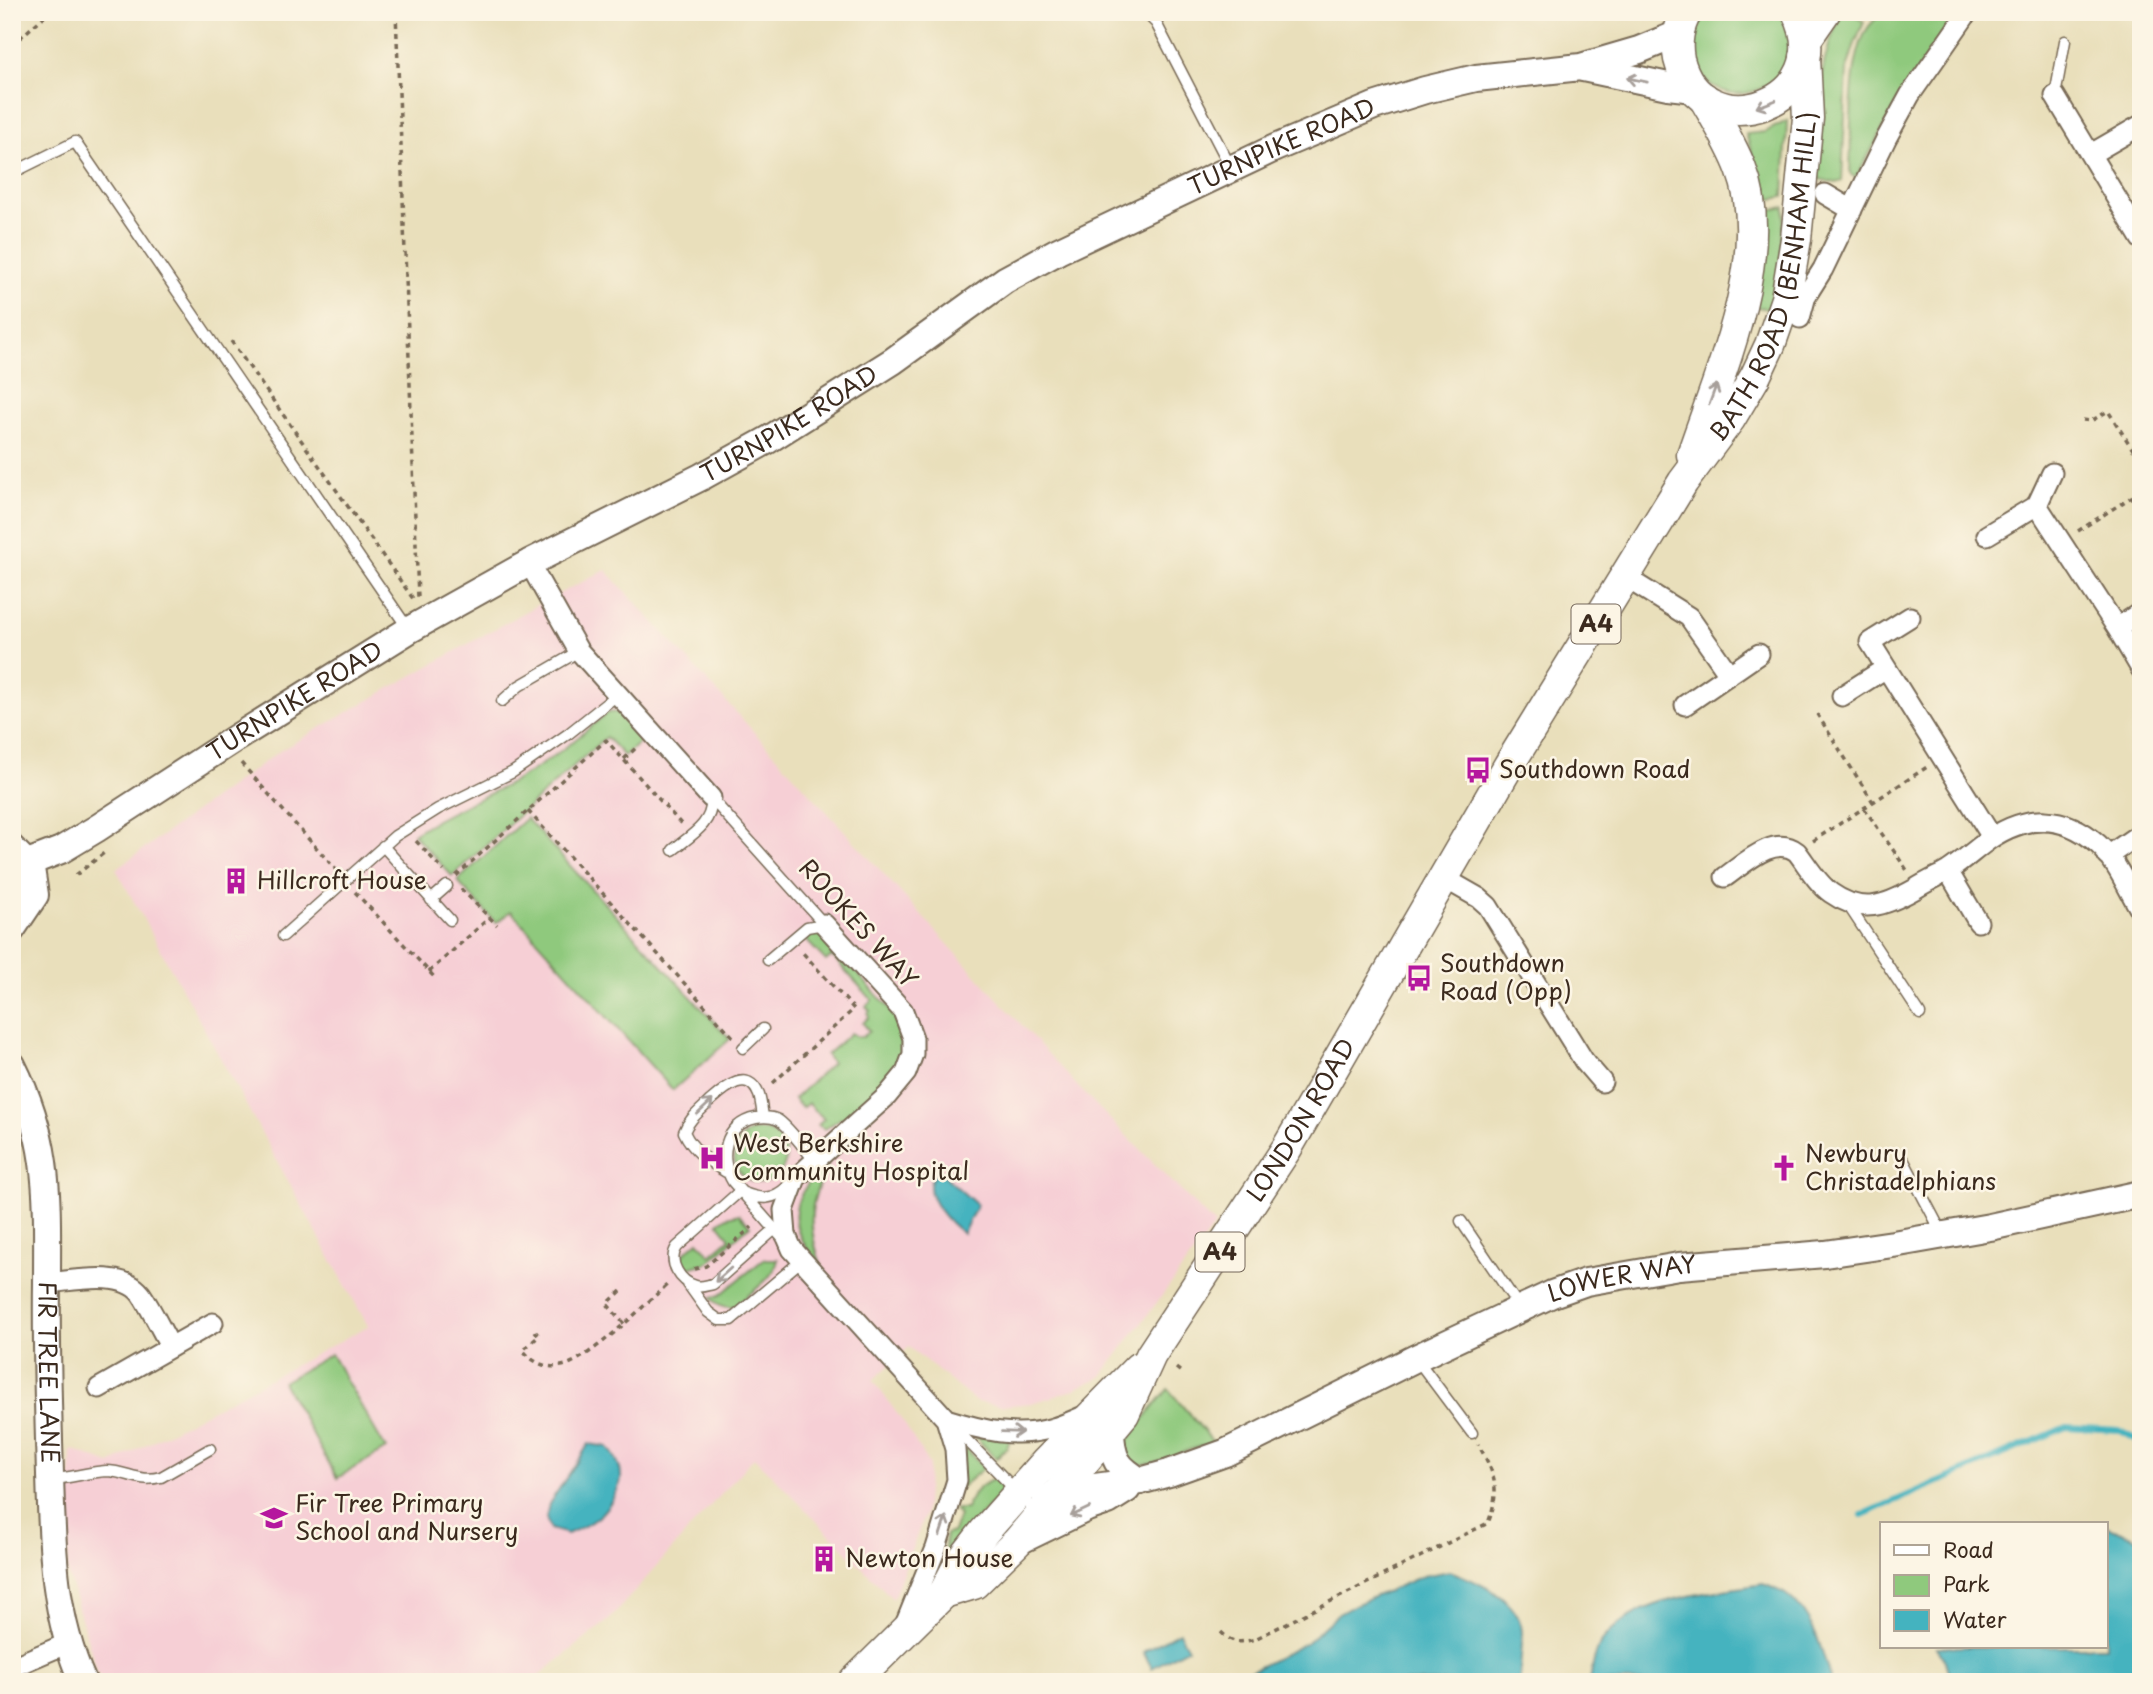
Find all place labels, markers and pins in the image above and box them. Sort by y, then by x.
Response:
place label: Southdown Road [1499,750,1690,786]
bus stop icon: Southdown Road [1463,755,1493,785]
place label: Hillcroft House [257,861,427,897]
building icon: Hillcroft House [221,866,251,896]
place label: Southdown Road (Opp) [1440,944,1572,1008]
bus stop icon: Southdown Road (Opp) [1404,963,1434,993]
place label: West Berkshire Community Hospital [733,1124,969,1188]
place label: Newbury Christadelphians [1805,1134,1996,1198]
hospital icon: West Berkshire Community Hospital [697,1143,727,1173]
church icon: Newbury Christadelphians [1769,1153,1799,1183]
place label: Fir Tree Primary School and Nursery [295,1484,519,1548]
school or university icon: Fir Tree Primary School and Nursery [259,1503,289,1533]
place label: Newton House [845,1539,1014,1575]
building icon: Newton House [809,1544,839,1574]

